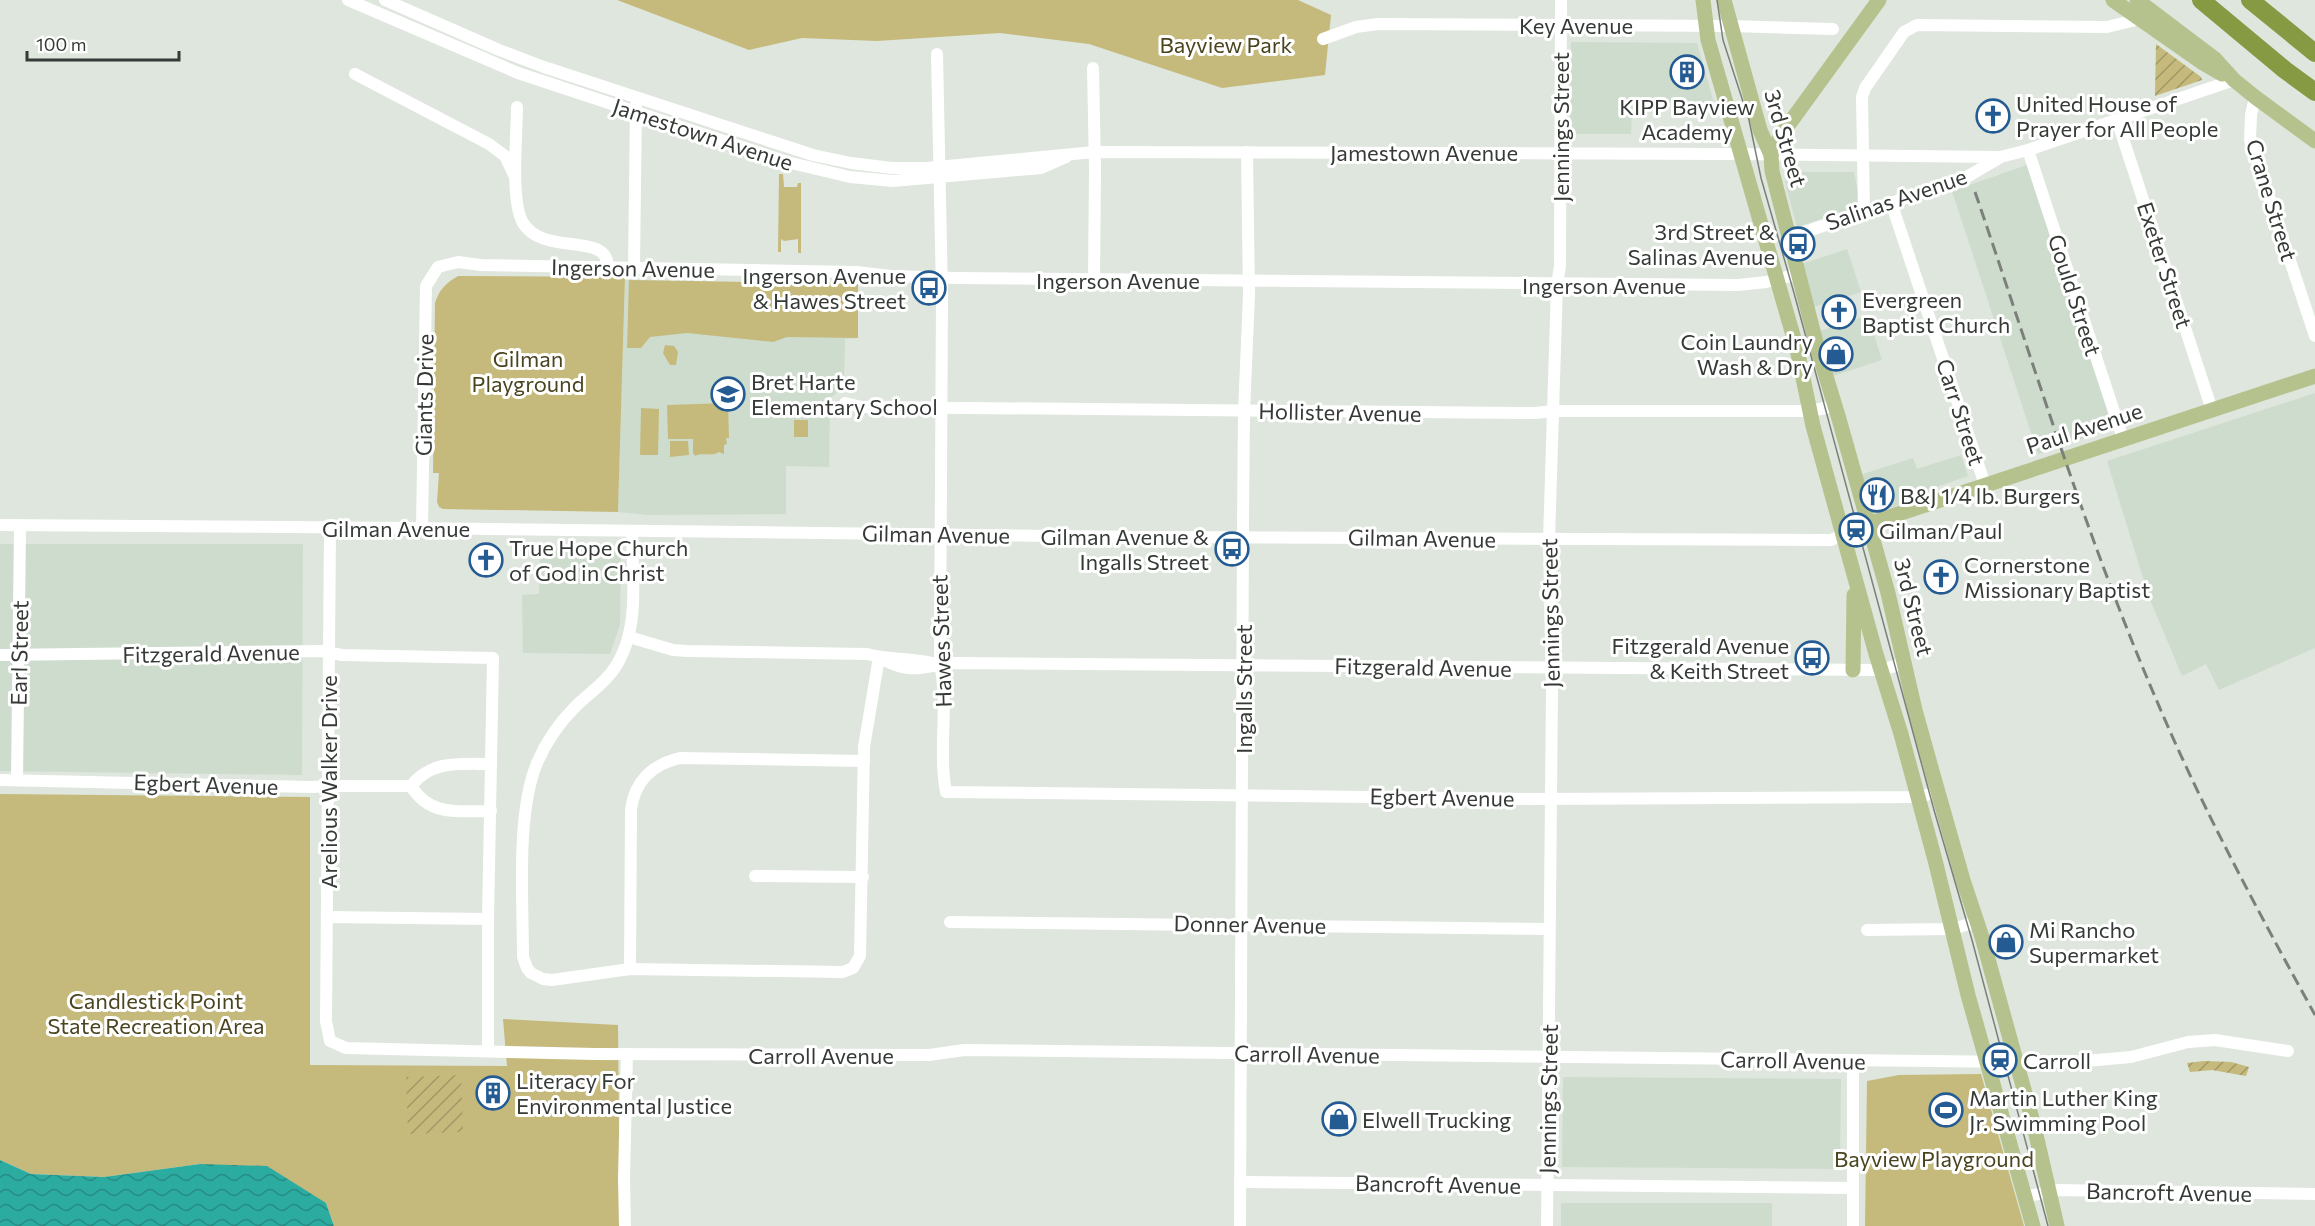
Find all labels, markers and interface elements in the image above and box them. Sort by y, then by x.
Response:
street label: Key Avenue [1519,12,1633,39]
scale bar [27,24,178,62]
park label: Bayview Park [1160,31,1293,58]
text: 100 m [36,33,86,55]
street label: Jennings Street [1547,52,1574,202]
building icon: KIPP Bayview Academy [1669,54,1705,90]
street label: 3rd Street [1759,86,1813,190]
place label: United House of Prayer for All People [2016,90,2218,142]
street label: Jamestown Avenue [609,92,797,176]
place label: KIPP Bayview Academy [1619,93,1755,145]
church icon: United House of Prayer for All People [1975,98,2011,134]
street label: Crane Street [2241,136,2303,264]
street label: Jamestown Avenue [1330,139,1518,166]
street label: Salinas Avenue [1822,162,1970,236]
street label: Exeter Street [2132,198,2198,332]
place label: 3rd Street & Salinas Avenue [1628,218,1775,270]
bus stop icon: 3rd Street & Salinas Avenue [1780,226,1816,262]
street label: Gould Street [2043,231,2107,359]
street label: Ingerson Avenue [551,253,715,283]
place label: Ingerson Avenue & Hawes Street [742,262,906,314]
street label: Ingerson Avenue [1036,267,1200,294]
bus stop icon: Ingerson Avenue & Hawes Street [911,270,947,306]
street label: Ingerson Avenue [1522,272,1686,299]
place label: Evergreen Baptist Church [1862,286,2010,338]
church icon: Evergreen Baptist Church [1821,294,1857,330]
place label: Coin Laundry Wash & Dry [1680,328,1813,380]
street label: Giants Drive [409,334,439,456]
shop icon: Coin Laundry Wash & Dry [1818,336,1854,372]
park label: Gilman Playground [472,345,584,397]
street label: Carr Street [1931,355,1991,469]
place label: Bret Harte Elementary School [751,368,938,420]
school or university icon: Bret Harte Elementary School [710,376,746,412]
street label: Hollister Avenue [1258,397,1422,427]
street label: Paul Avenue [2022,397,2146,459]
restaurant icon: B&J 1/4 lb. Burgers [1859,477,1895,513]
place label: B&J 1/4 lb. Burgers [1900,482,2080,509]
station icon: Gilman/Paul [1838,512,1874,548]
street label: Gilman Avenue [322,515,470,542]
place label: Gilman/Paul [1879,517,2003,544]
street label: Gilman Avenue [862,519,1010,549]
place label: Gilman Avenue & Ingalls Street [1040,523,1209,575]
street label: Gilman Avenue [1348,523,1496,553]
bus stop icon: Gilman Avenue & Ingalls Street [1214,531,1250,567]
place label: True Hope Church of God in Christ [509,534,688,586]
street label: Jennings Street [1535,538,1565,688]
church icon: True Hope Church of God in Christ [468,542,504,578]
place label: Cornerstone Missionary Baptist [1964,551,2150,603]
street label: 3rd Street [1889,555,1939,659]
church icon: Cornerstone Missionary Baptist [1923,559,1959,595]
street label: Hawes Street [925,574,957,708]
street label: Earl Street [5,600,33,706]
street label: Ingalls Street [1230,624,1257,754]
place label: Fitzgerald Avenue & Keith Street [1612,632,1789,684]
street label: Fitzgerald Avenue [122,638,300,668]
bus stop icon: Fitzgerald Avenue & Keith Street [1794,640,1830,676]
street label: Fitzgerald Avenue [1334,652,1512,682]
street label: Arelious Walker Drive [315,675,342,889]
street label: Egbert Avenue [133,768,279,800]
street label: Egbert Avenue [1369,782,1515,812]
street label: Donner Avenue [1174,909,1326,939]
place label: Mi Rancho Supermarket [2029,916,2159,968]
shop icon: Mi Rancho Supermarket [1988,924,2024,960]
park label: Candlestick Point State Recreation Area [47,987,265,1039]
street label: Jennings Street [1533,1024,1563,1174]
street label: Carroll Avenue [1234,1039,1380,1069]
street label: Carroll Avenue [748,1042,894,1069]
station icon: Carroll [1982,1042,2018,1078]
street label: Carroll Avenue [1720,1045,1866,1075]
place label: Carroll [2023,1047,2091,1074]
place label: Literacy For Environmental Justice [516,1067,732,1119]
building icon: Literacy For Environmental Justice [475,1075,511,1111]
place label: Martin Luther King Jr. Swimming Pool [1969,1084,2158,1136]
sports icon: Martin Luther King Jr. Swimming Pool [1928,1092,1964,1128]
shop icon: Elwell Trucking [1321,1101,1357,1137]
place label: Elwell Trucking [1362,1106,1511,1133]
park label: Bayview Playground [1834,1145,2034,1172]
street label: Bancroft Avenue [1355,1169,1521,1199]
street label: Bancroft Avenue [2086,1177,2252,1207]

